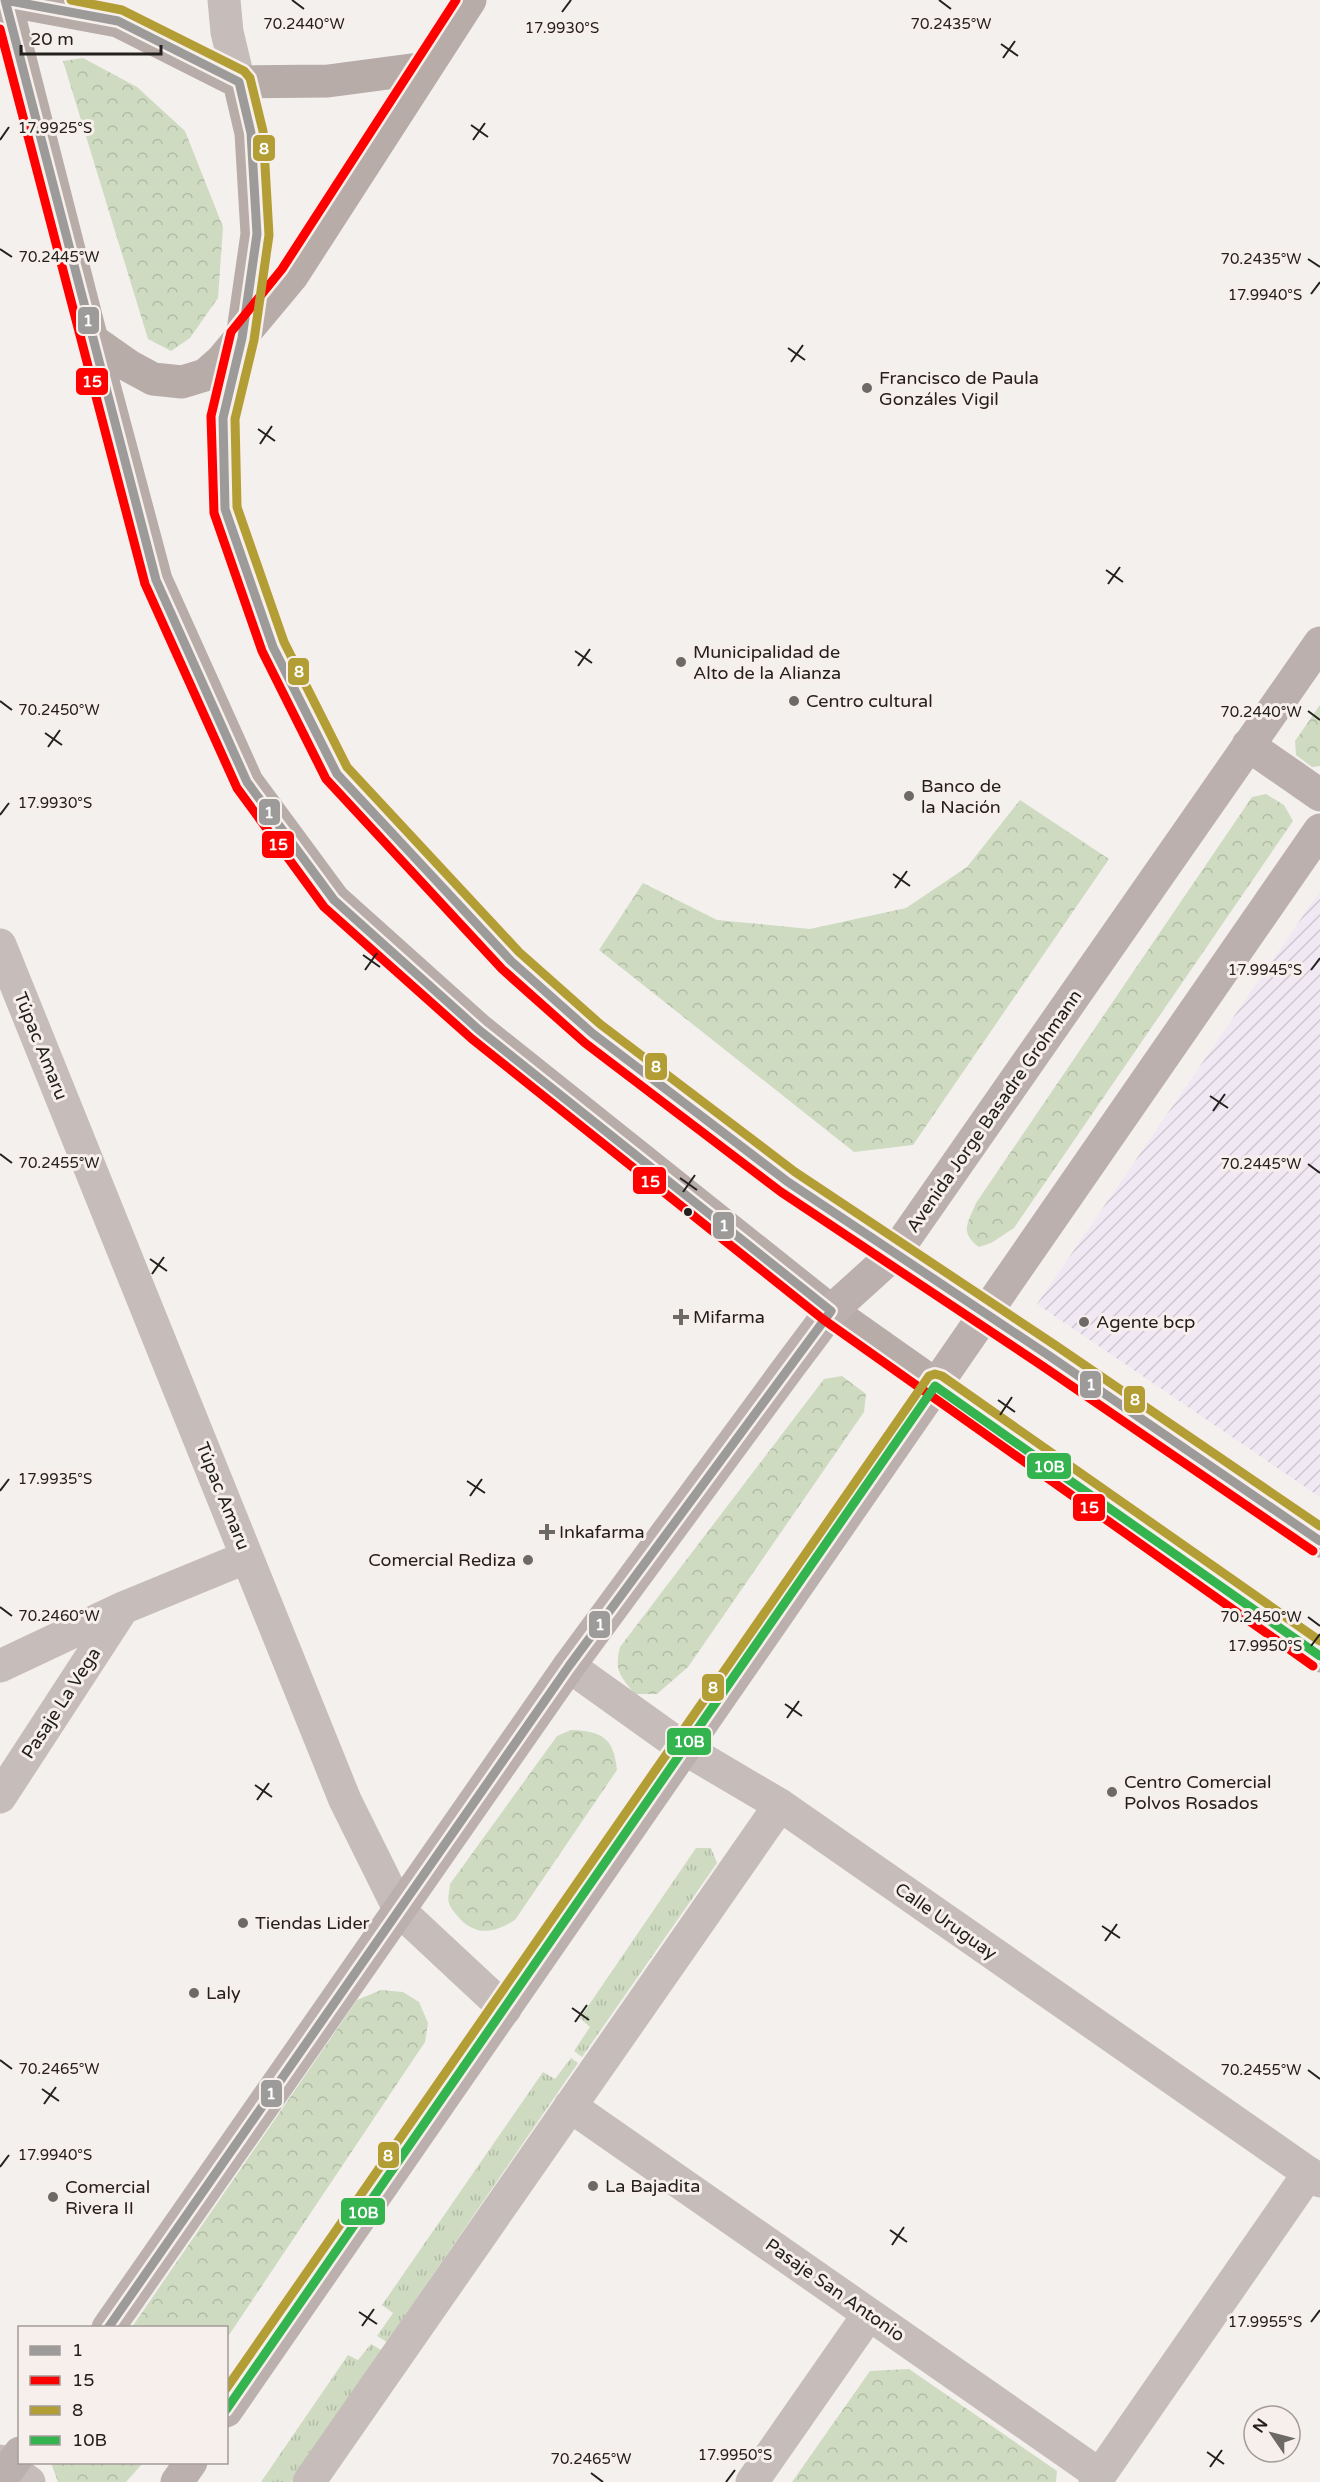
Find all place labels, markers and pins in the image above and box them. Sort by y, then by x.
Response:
place label: Francisco de Paula Gonzáles Vigil [879,367,1039,410]
marker: Francisco de Paula Gonzáles Vigil [860,381,874,395]
place label: Municipalidad de Alto de la Alianza [693,641,841,684]
marker: Municipalidad de Alto de la Alianza [674,655,688,669]
place label: Centro cultural [806,690,933,712]
marker: Centro cultural [787,694,801,708]
place label: Banco de la Nación [921,775,1001,818]
marker: Banco de la Nación [902,789,916,803]
unlabelled marker [682,1206,694,1218]
place label: Mifarma [693,1306,765,1328]
marker: Mifarma [674,1310,688,1324]
place label: Agente bcp [1096,1311,1195,1333]
marker: Agente bcp [1077,1315,1091,1329]
place label: Inkafarma [559,1521,645,1543]
marker: Inkafarma [540,1525,554,1539]
place label: Comercial Rediza [368,1549,516,1571]
marker: Comercial Rediza [521,1553,535,1567]
place label: Centro Comercial Polvos Rosados [1124,1771,1271,1814]
marker: Centro Comercial Polvos Rosados [1105,1785,1119,1799]
place label: Tiendas Lider [255,1912,370,1934]
marker: Tiendas Lider [236,1916,250,1930]
place label: Laly [206,1982,241,2004]
marker: Laly [187,1986,201,2000]
place label: La Bajadita [605,2175,700,2197]
place label: Comercial Rivera II [65,2176,150,2219]
marker: La Bajadita [586,2179,600,2193]
marker: Comercial Rivera II [46,2190,60,2204]

